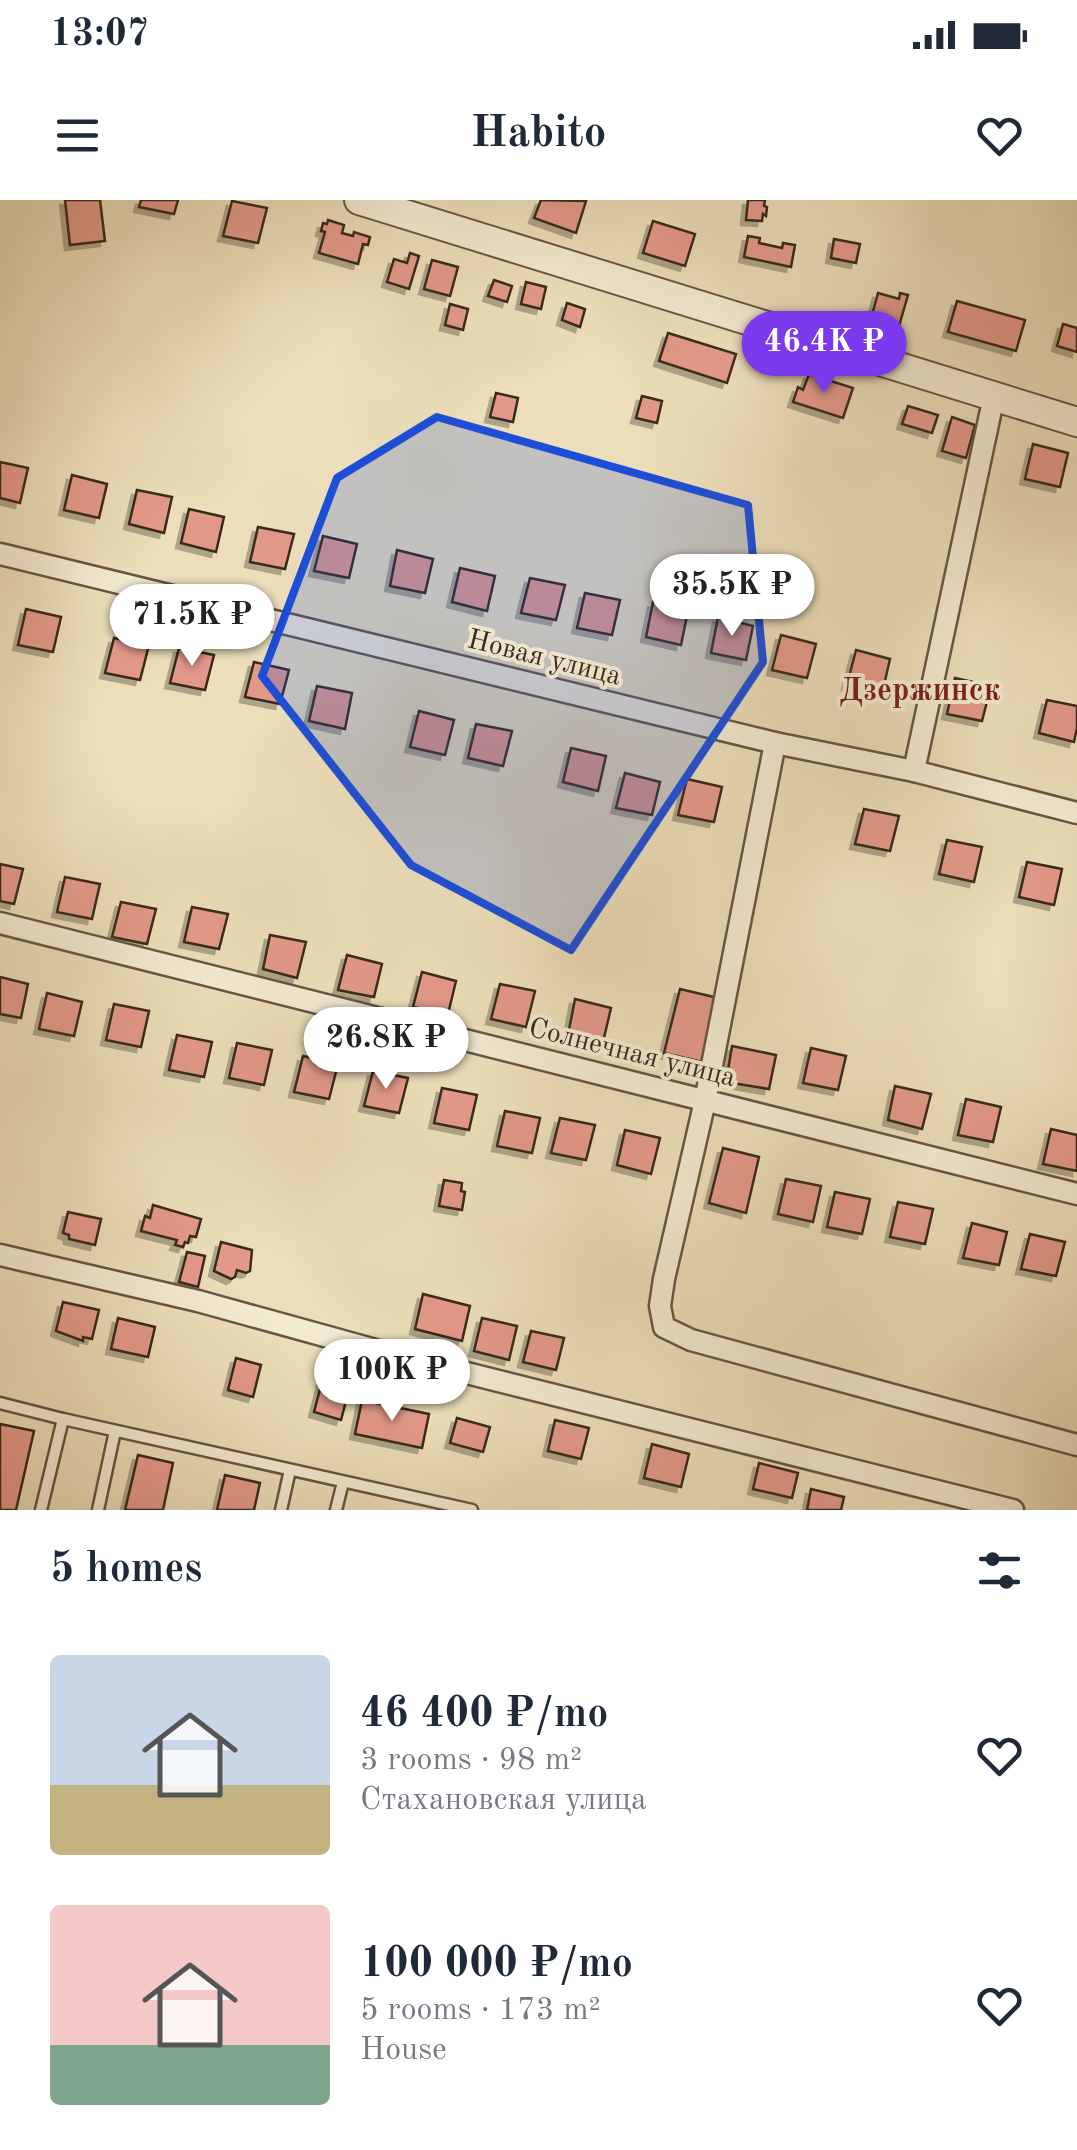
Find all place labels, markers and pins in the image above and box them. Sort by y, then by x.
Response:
pin: 46.4K ₽ [732,311,916,396]
pin: 35.5K ₽ [640,554,824,639]
pin: 71.5K ₽ [100,584,284,669]
pin: 26.8K ₽ [294,1007,478,1092]
pin: 100K ₽ [311,1339,473,1424]

